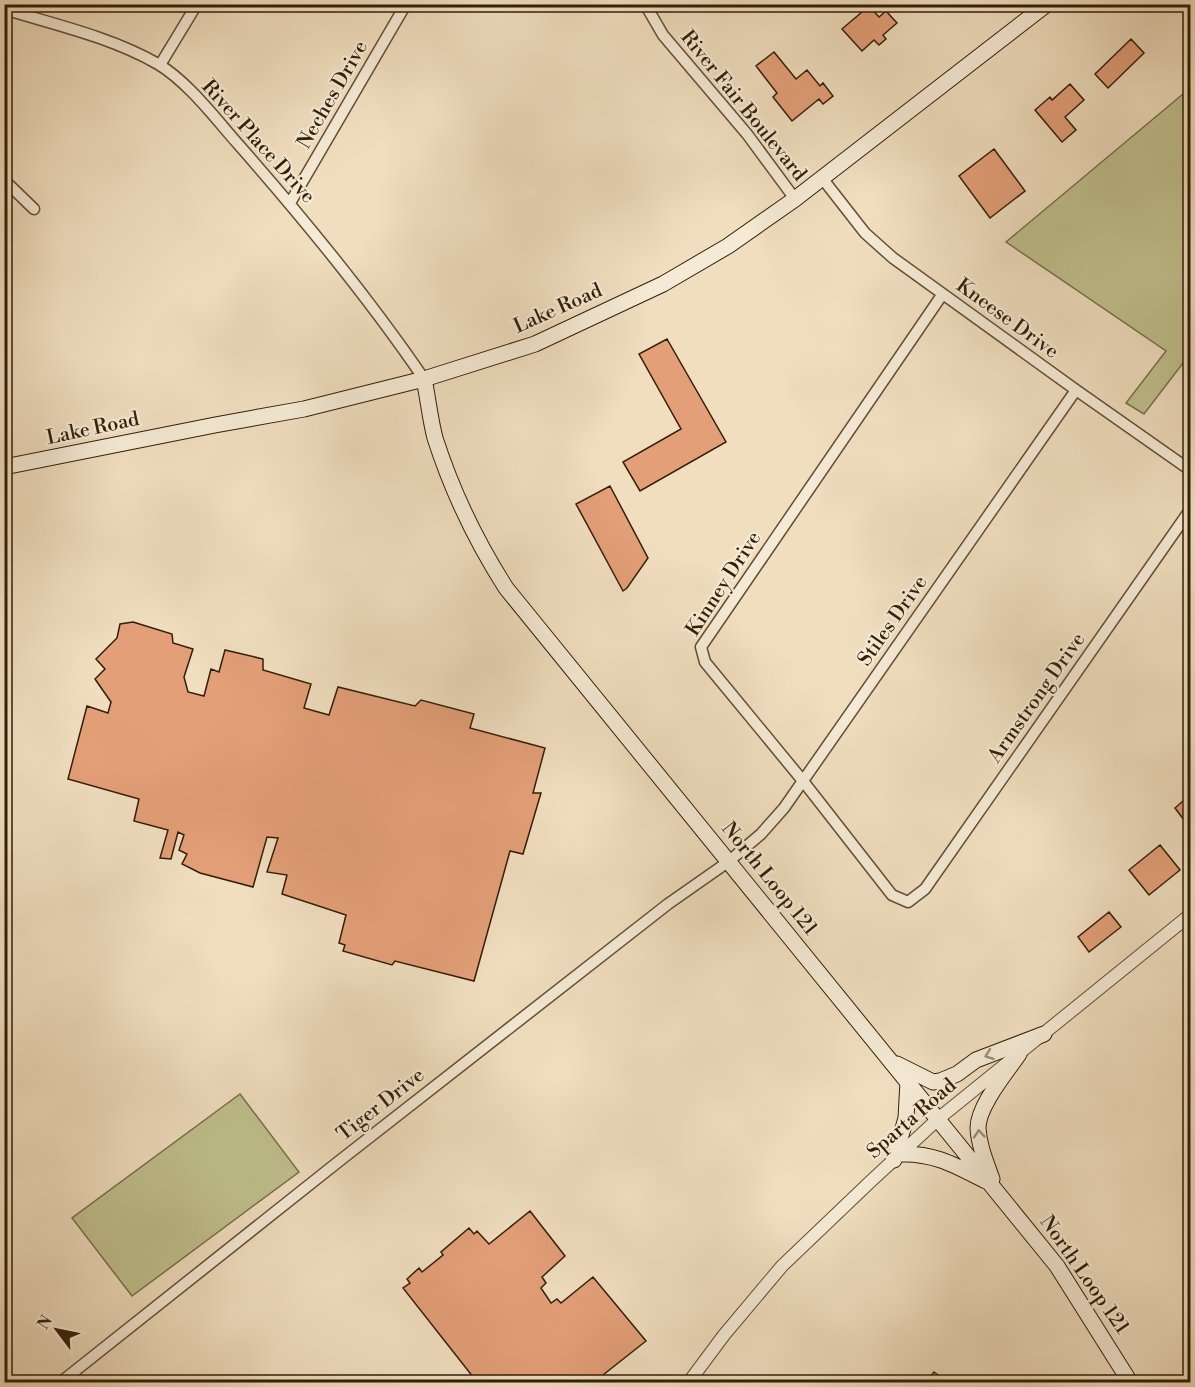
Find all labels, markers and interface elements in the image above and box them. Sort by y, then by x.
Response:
street label: River Fair Boulevard [675,26,812,187]
street label: Neches Drive [292,37,374,153]
street label: River Place Drive [196,75,320,209]
street label: Kneese Drive [951,273,1063,365]
street label: Lake Road [510,278,607,340]
street label: Lake Road [44,407,142,451]
street label: Kinney Drive [681,527,767,641]
street label: Stiles Drive [853,571,933,671]
street label: Armstrong Drive [982,628,1091,769]
street label: North Loop 121 [716,817,823,941]
one-way arrow [985,1048,995,1061]
street label: Tiger Drive [332,1063,430,1147]
street label: Sparta Road [862,1073,962,1165]
one-way arrow [973,1130,986,1139]
street label: North Loop 121 [1034,1211,1134,1339]
north arrow [27,1300,87,1360]
text: N [33,1312,57,1333]

